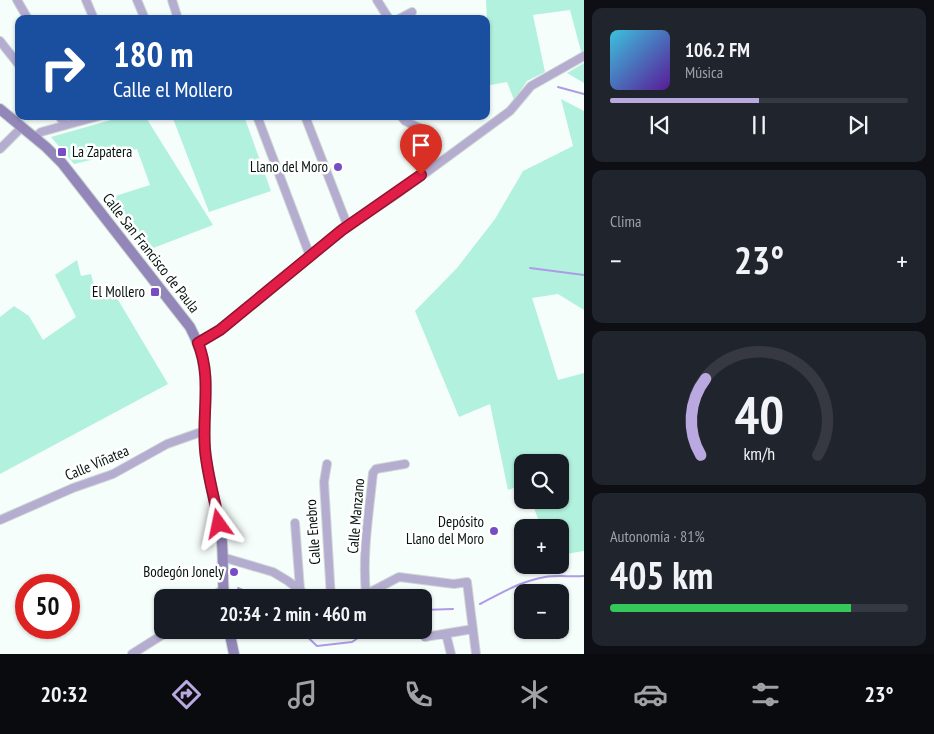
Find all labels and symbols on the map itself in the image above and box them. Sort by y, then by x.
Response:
pin [400,124,442,175]
place label: La Zapatera [72,142,132,161]
marker: La Zapatera [56,146,68,158]
place label: Llano del Moro [250,157,328,176]
marker: Llano del Moro [332,161,344,173]
street label: Calle San Francisco de Paula [99,189,204,316]
place label: El Mollero [92,282,145,301]
marker: El Mollero [149,286,161,298]
street label: Calle Viñatea [62,441,132,485]
street label: Calle Manzano [343,477,368,554]
position arrow [192,497,244,549]
street label: Calle Enebro [301,499,324,565]
place label: Depósito Llano del Moro [406,512,484,548]
marker: Depósito Llano del Moro [488,525,500,537]
place label: Bodegón Jonely [143,562,224,581]
marker: Bodegón Jonely [228,566,240,578]
speed limit sign: 50 [15,574,80,639]

